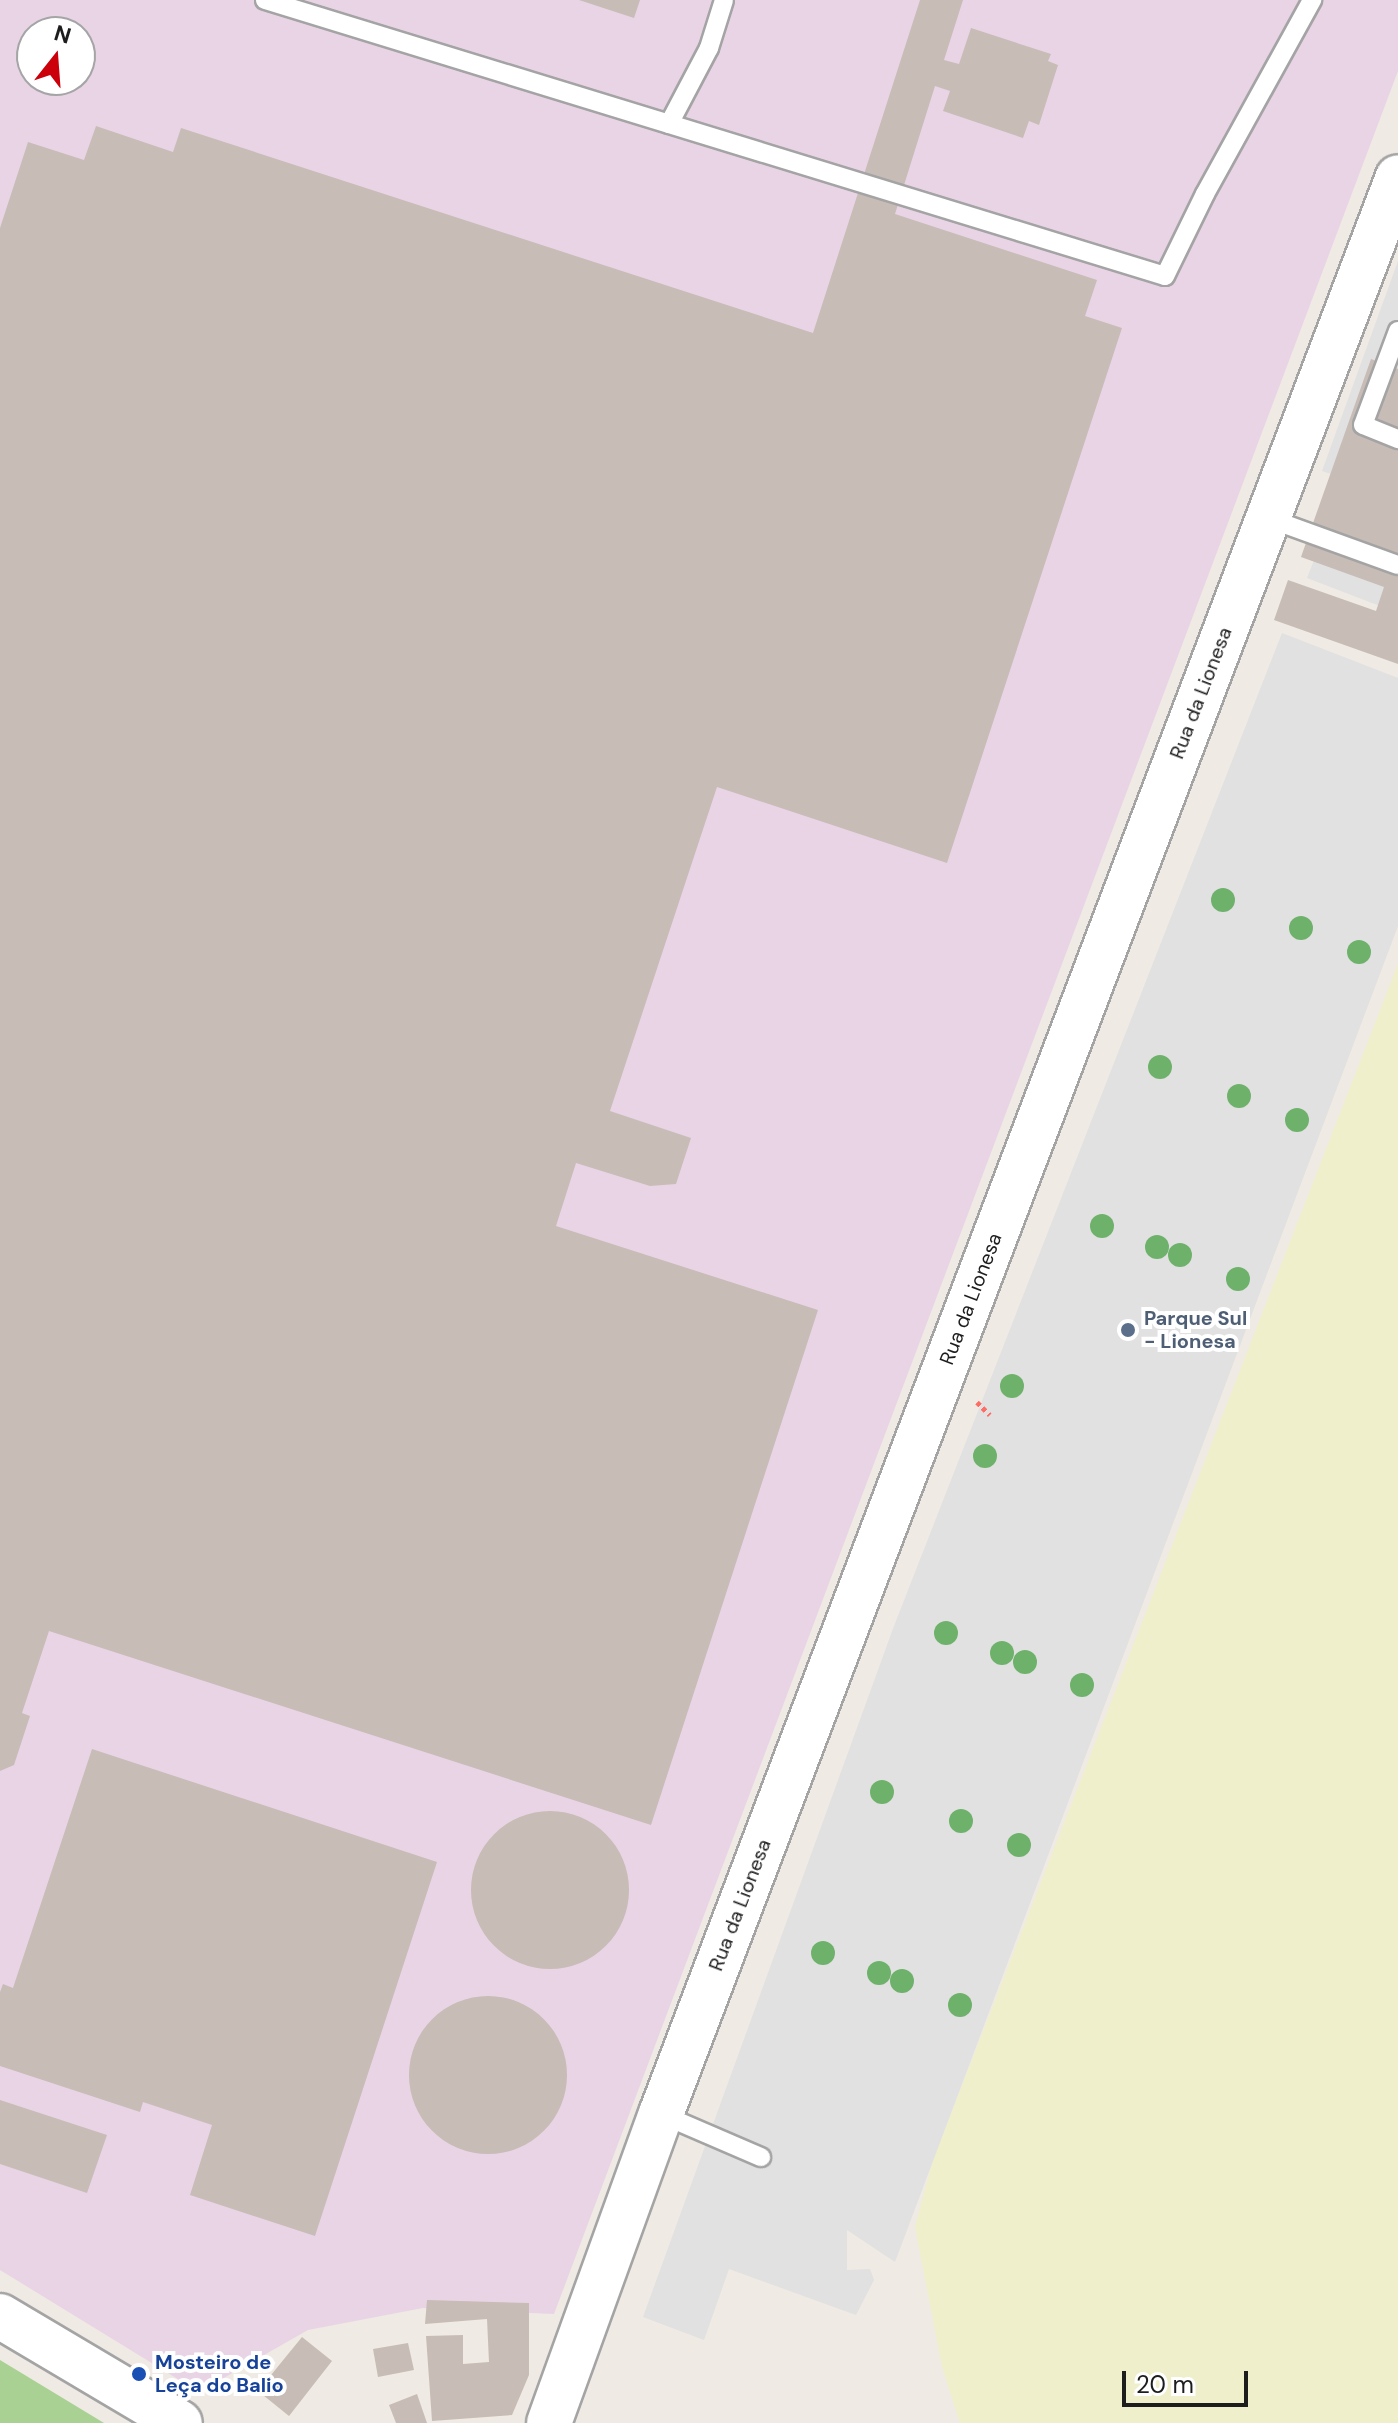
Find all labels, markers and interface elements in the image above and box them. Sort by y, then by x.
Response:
north arrow [16,16,96,96]
text: N [51,18,74,51]
street label: Rua da Lionesa [1165,624,1237,762]
street label: Rua da Lionesa [935,1230,1007,1368]
place label: Parque Sul - Lionesa [1144,1306,1247,1353]
marker: Parque Sul - Lionesa [1119,1321,1137,1339]
street label: Rua da Lionesa [704,1836,776,1974]
place label: Mosteiro de Leça do Balio [155,2350,284,2397]
scale bar [1126,2355,1252,2405]
marker: Mosteiro de Leça do Balio [130,2365,148,2383]
text: 20 m [1136,2369,1194,2400]

